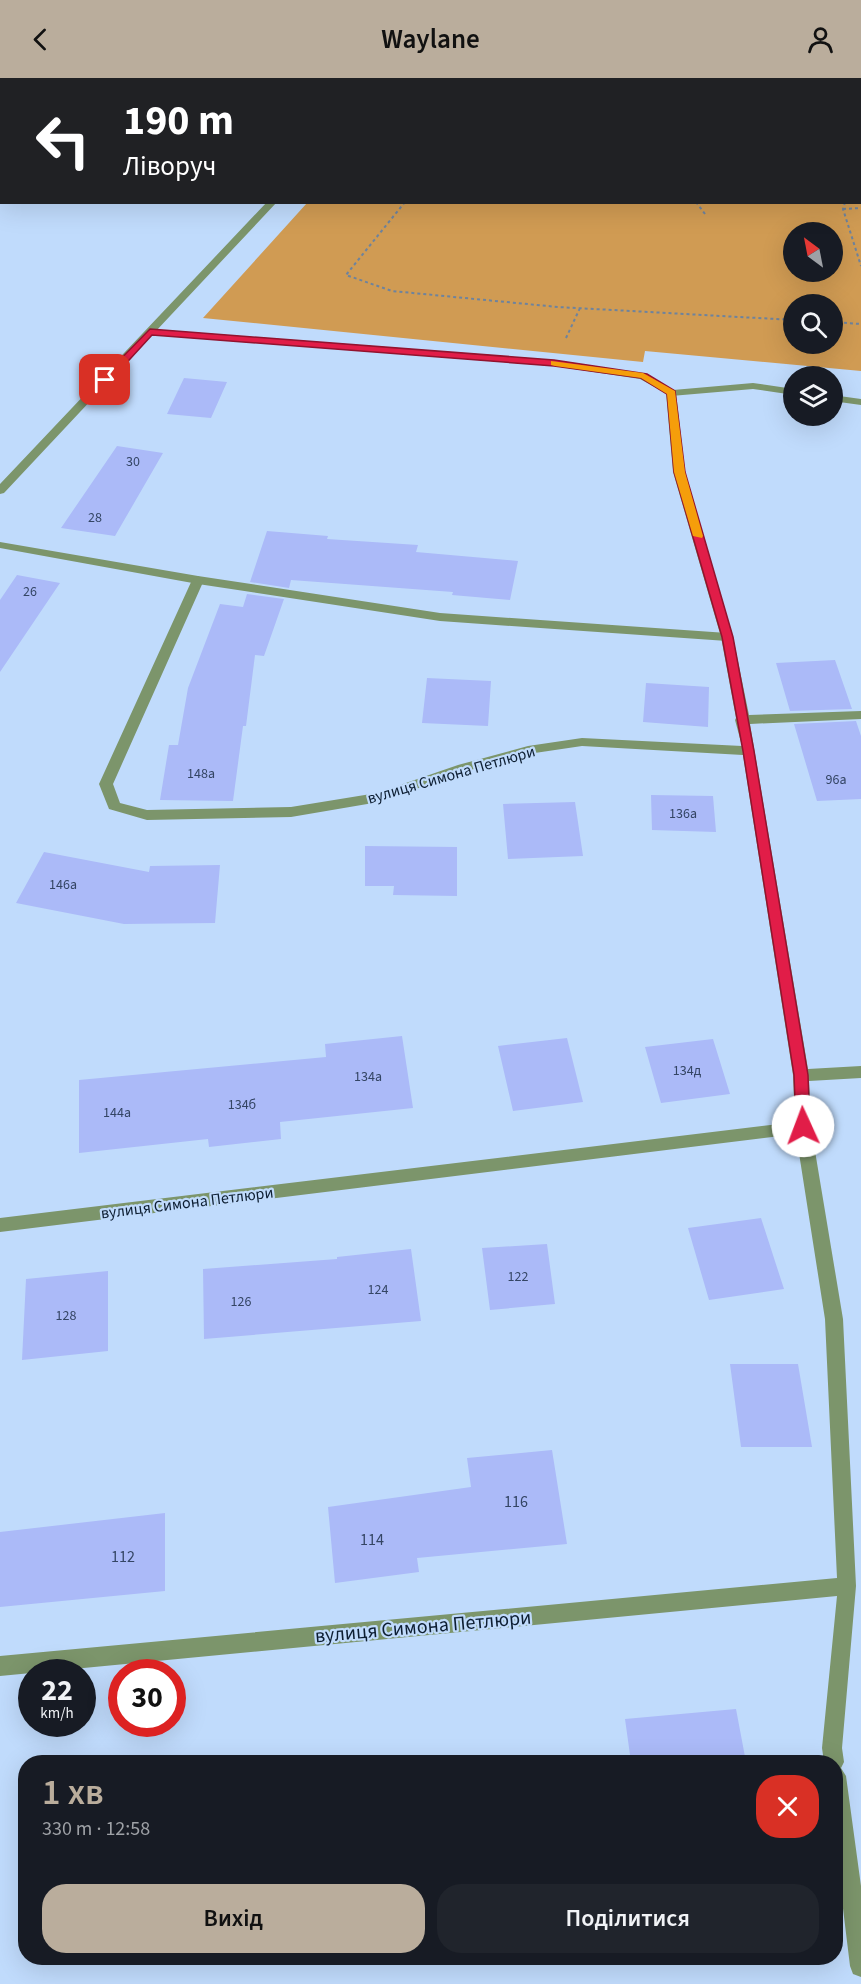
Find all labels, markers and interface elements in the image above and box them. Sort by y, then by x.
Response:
text: Waylane [381,20,480,59]
icon: back [24,23,57,56]
icon: person [804,23,837,56]
text: 190 m [123,91,234,151]
icon: left [24,102,102,180]
text: Ліворуч [123,147,216,186]
north arrow [783,222,843,282]
map controls [783,222,843,426]
button: search [783,294,843,354]
pin [79,354,130,405]
icon: arrive [88,363,121,396]
button: layers [783,366,843,426]
house number: 30 [126,452,140,472]
house number: 28 [88,508,102,528]
house number: 26 [23,582,37,602]
street label: вулиця Симона Петлюри [365,740,538,809]
house number: 148а [187,764,215,784]
house number: 96а [826,770,846,790]
house number: 136а [669,804,697,824]
house number: 146а [49,875,77,895]
house number: 134д [673,1061,702,1081]
house number: 134а [354,1067,382,1087]
position arrow [771,1094,835,1158]
house number: 134б [228,1095,256,1115]
house number: 144а [103,1103,131,1123]
street label: вулиця Симона Петлюри [100,1181,275,1224]
house number: 122 [508,1267,528,1287]
house number: 124 [368,1280,388,1300]
house number: 126 [231,1292,251,1312]
house number: 128 [56,1306,76,1326]
house number: 116 [504,1491,528,1513]
house number: 114 [360,1529,384,1551]
house number: 112 [111,1546,135,1568]
street label: вулиця Симона Петлюри [314,1604,532,1650]
speed limit sign: 30 [108,1659,186,1737]
text: 22 [41,1669,73,1712]
text: km/h [40,1703,74,1724]
text: 1 хв [42,1767,104,1818]
button: close [756,1775,819,1838]
text: 330 m · 12:58 [42,1815,150,1843]
button: Вихід [42,1884,425,1953]
button: Поділитися [437,1884,819,1953]

